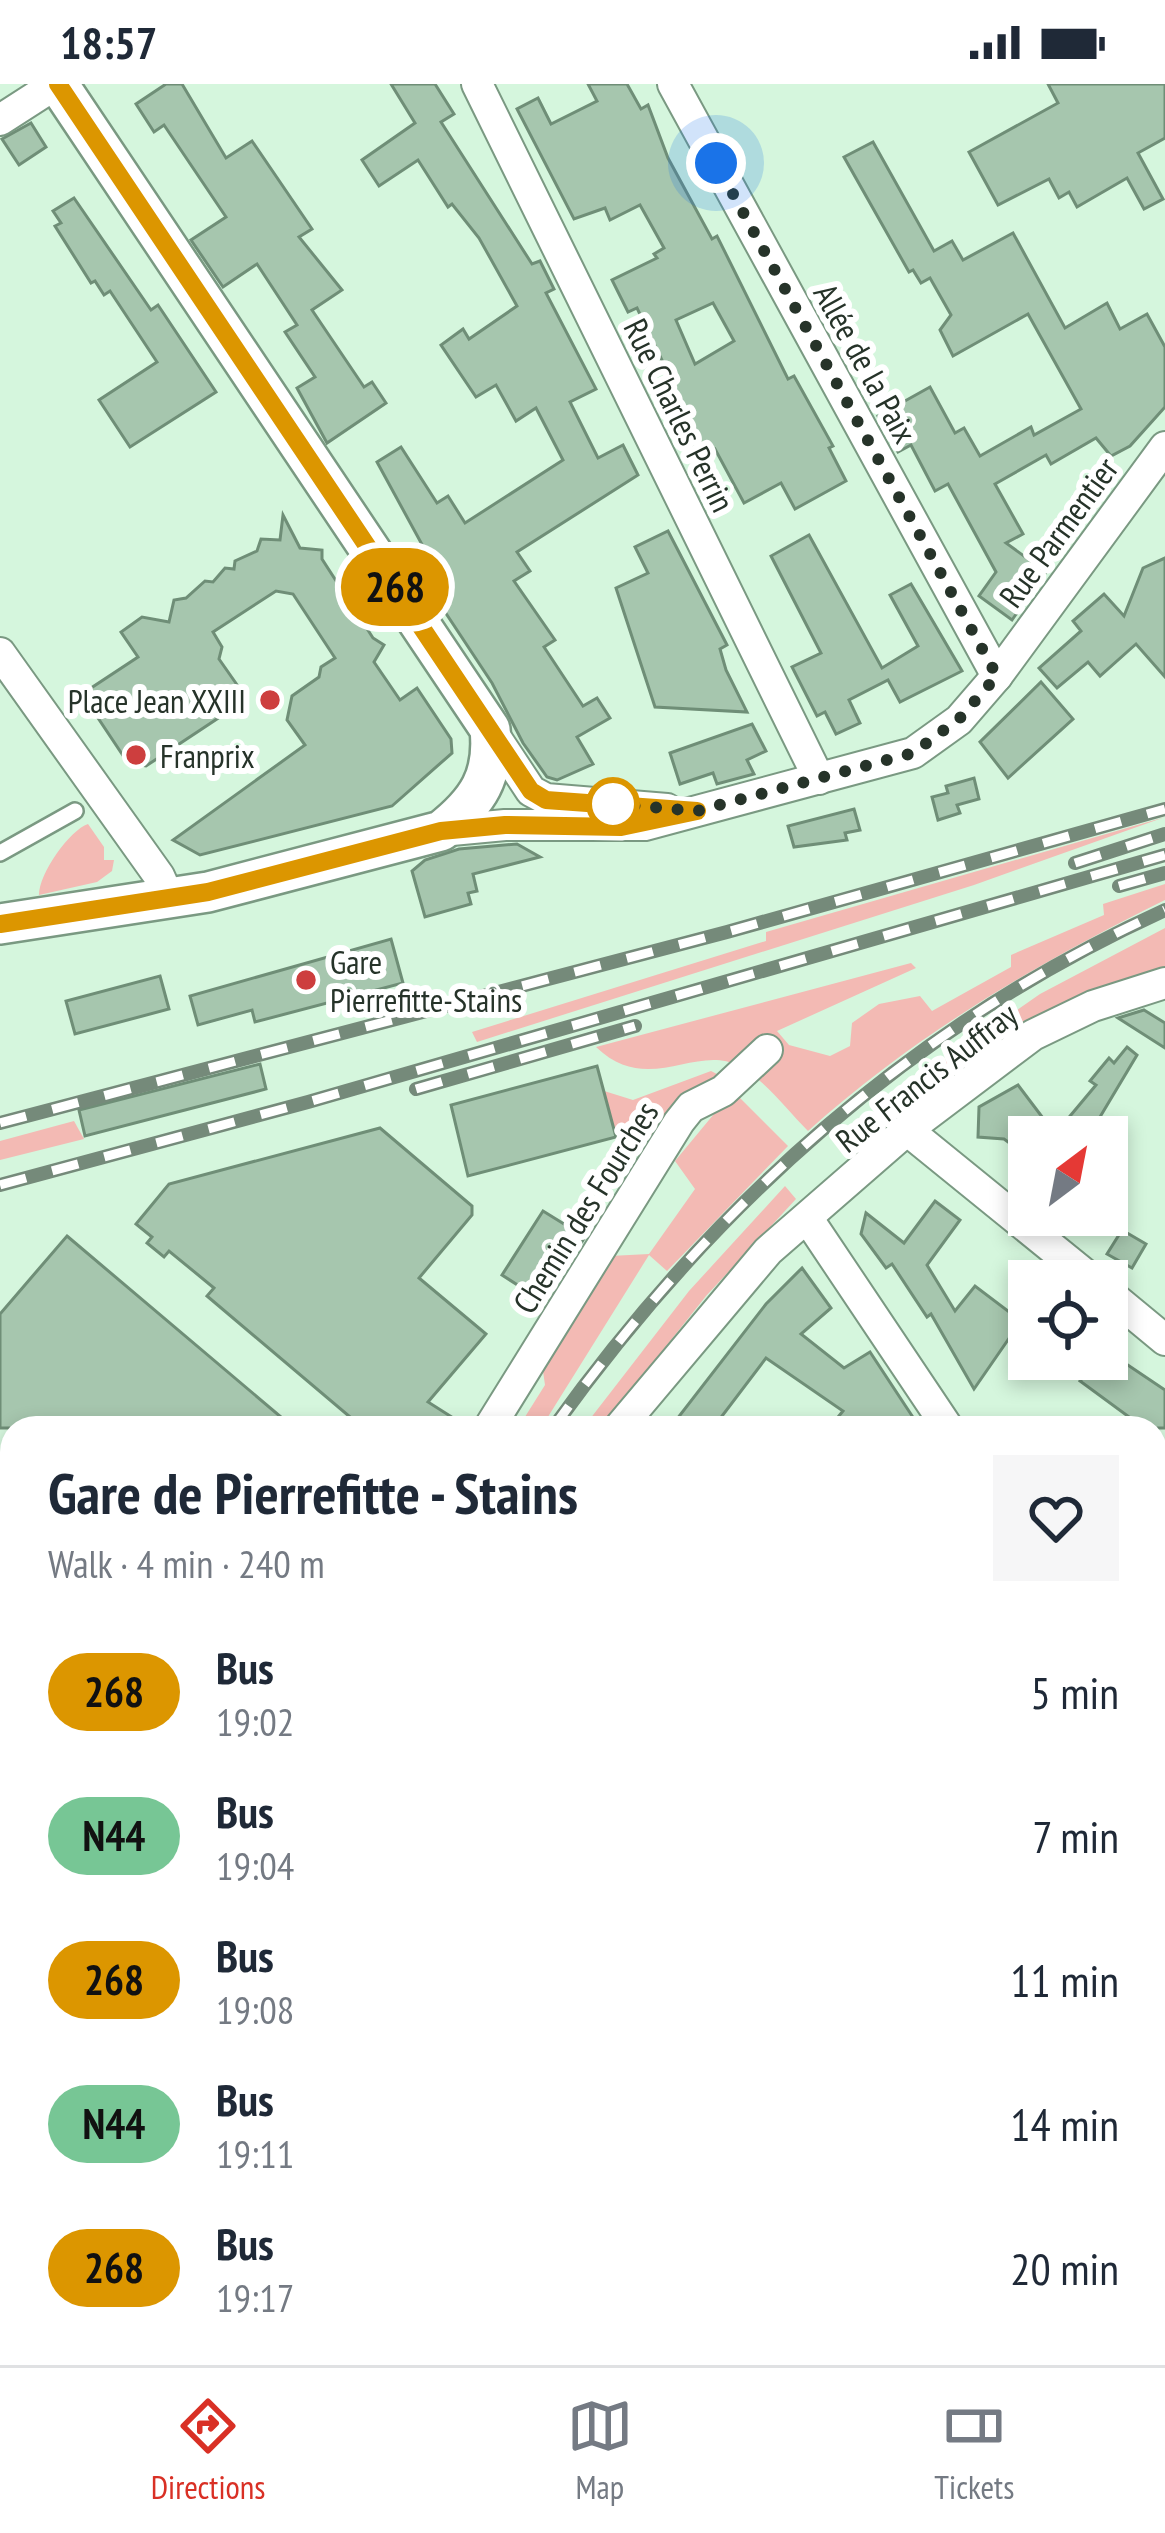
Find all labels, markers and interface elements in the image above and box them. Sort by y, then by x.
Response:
text: 18:57 [60,13,157,71]
your location [686,133,746,193]
street label: Allée de la Paix [805,276,927,450]
street label: Rue Charles Perrin [615,311,745,519]
street label: Rue Parmentier [989,448,1127,616]
line badge: 268 [326,548,464,626]
text: 268 [365,559,425,614]
place label: Place Jean XXIII [68,679,246,722]
marker: Place Jean XXIII [257,687,283,713]
place label: Franprix [160,734,255,777]
marker: Franprix [123,742,149,768]
unlabelled marker [588,779,638,829]
place label: Gare Pierrefitte-Stains [330,940,522,1021]
marker: Gare Pierrefitte-Stains [293,967,319,993]
street label: Rue Francis Auffray [827,992,1026,1161]
street label: Chemin des Fourches [503,1093,667,1321]
north arrow [1008,1116,1128,1236]
map controls [1008,1116,1128,1380]
button: locate [1008,1260,1128,1380]
button: heart [993,1455,1119,1581]
text: Gare de Pierrefitte - Stains [48,1456,578,1530]
text: Walk · 4 min · 240 m [48,1538,325,1589]
text: Bus [216,1638,274,1696]
text: 5 min [1030,1663,1119,1721]
text: 268 [84,1664,144,1719]
text: 19:02 [216,1696,294,1747]
text: Bus [216,1782,274,1840]
text: 7 min [1032,1807,1119,1865]
text: N44 [83,1808,145,1863]
text: 19:04 [216,1840,294,1891]
text: Bus [216,1926,274,1984]
text: 11 min [1010,1951,1119,2009]
text: 268 [84,1952,144,2007]
text: 19:08 [216,1984,294,2035]
text: Bus [216,2070,274,2128]
text: 14 min [1010,2095,1119,2153]
text: N44 [83,2096,145,2151]
text: 19:11 [216,2128,294,2179]
text: Bus [216,2214,274,2272]
text: 20 min [1010,2239,1119,2297]
text: 268 [84,2240,144,2295]
text: 19:17 [216,2272,294,2323]
tab: Directions [151,2393,265,2508]
tab: Map [567,2393,633,2508]
tab: Tickets [934,2393,1014,2508]

